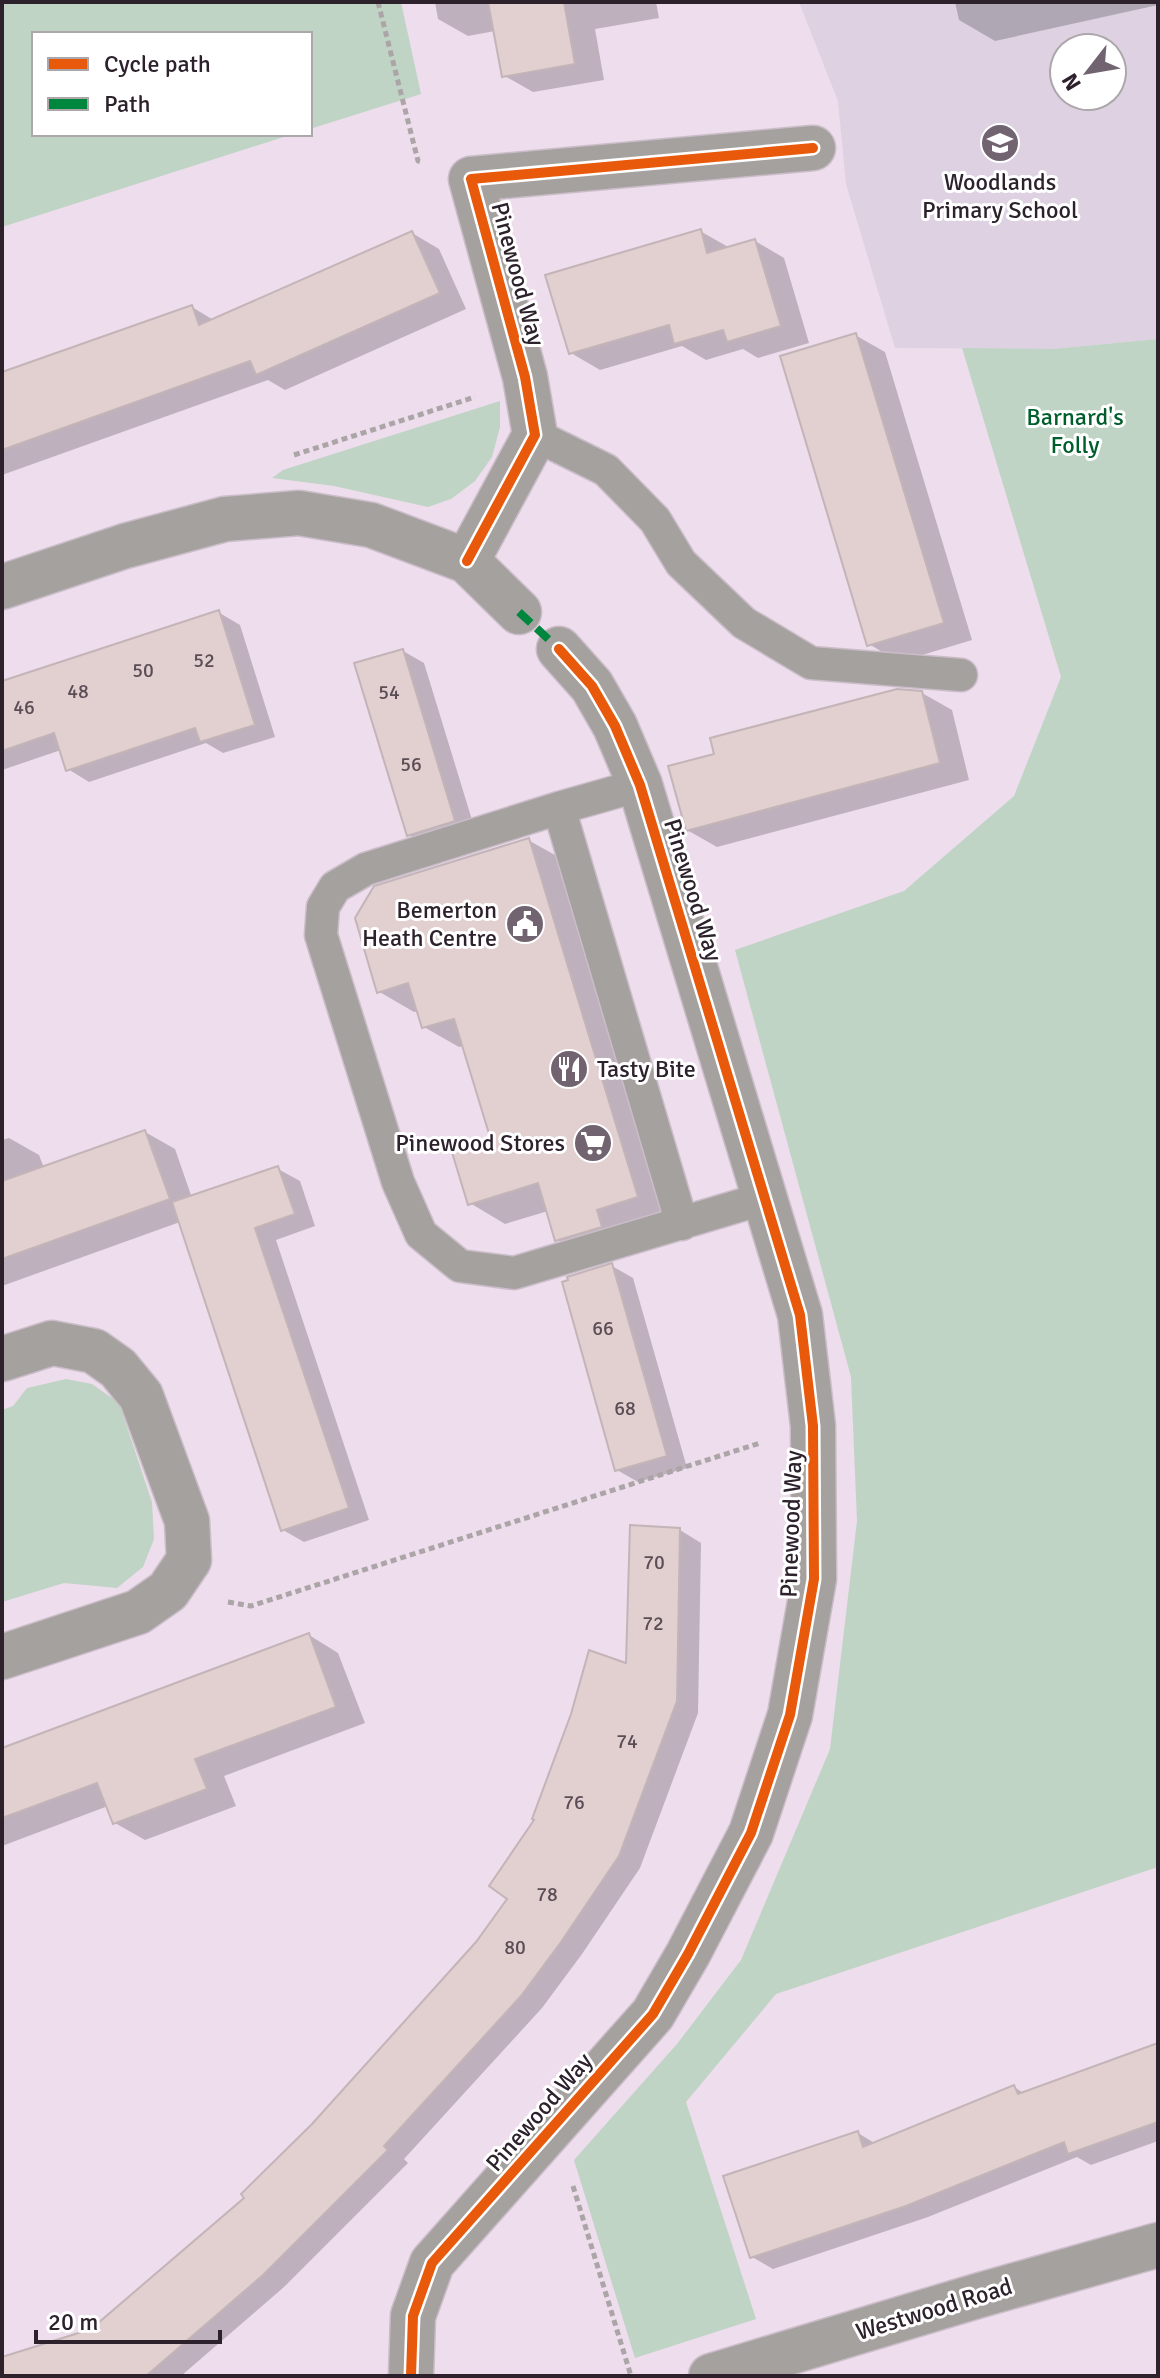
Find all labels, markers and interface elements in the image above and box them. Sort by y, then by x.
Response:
legend [32,32,312,136]
north arrow [1048,32,1128,112]
text: Cycle path [104,49,211,79]
text: N [1056,69,1087,96]
text: Path [104,89,150,119]
school or university icon: Woodlands Primary School [979,122,1021,164]
place label: Woodlands Primary School [922,167,1078,225]
street label: Pinewood Way [484,199,552,349]
park label: Barnard's Folly [1026,402,1124,460]
house number: 52 [193,648,215,673]
house number: 50 [132,658,154,683]
house number: 48 [67,679,89,704]
house number: 54 [378,680,400,705]
house number: 46 [13,695,35,720]
house number: 56 [400,752,422,777]
street label: Pinewood Way [657,815,729,965]
place label: Bemerton Heath Centre [362,895,497,953]
public building icon: Bemerton Heath Centre [504,903,546,945]
restaurant icon: Tasty Bite [548,1048,590,1090]
place label: Tasty Bite [597,1054,696,1084]
supermarket icon: Pinewood Stores [572,1122,614,1164]
place label: Pinewood Stores [395,1128,565,1158]
house number: 66 [592,1316,614,1341]
house number: 68 [614,1396,636,1421]
street label: Pinewood Way [773,1450,809,1598]
house number: 70 [643,1550,665,1575]
house number: 72 [642,1611,664,1636]
house number: 74 [616,1729,638,1754]
house number: 76 [563,1790,585,1815]
house number: 78 [536,1882,558,1907]
house number: 80 [504,1935,526,1960]
street label: Pinewood Way [479,2046,599,2178]
street label: Westwood Road [852,2271,1016,2347]
scale bar [36,2294,220,2344]
text: 20 m [48,2307,98,2337]

